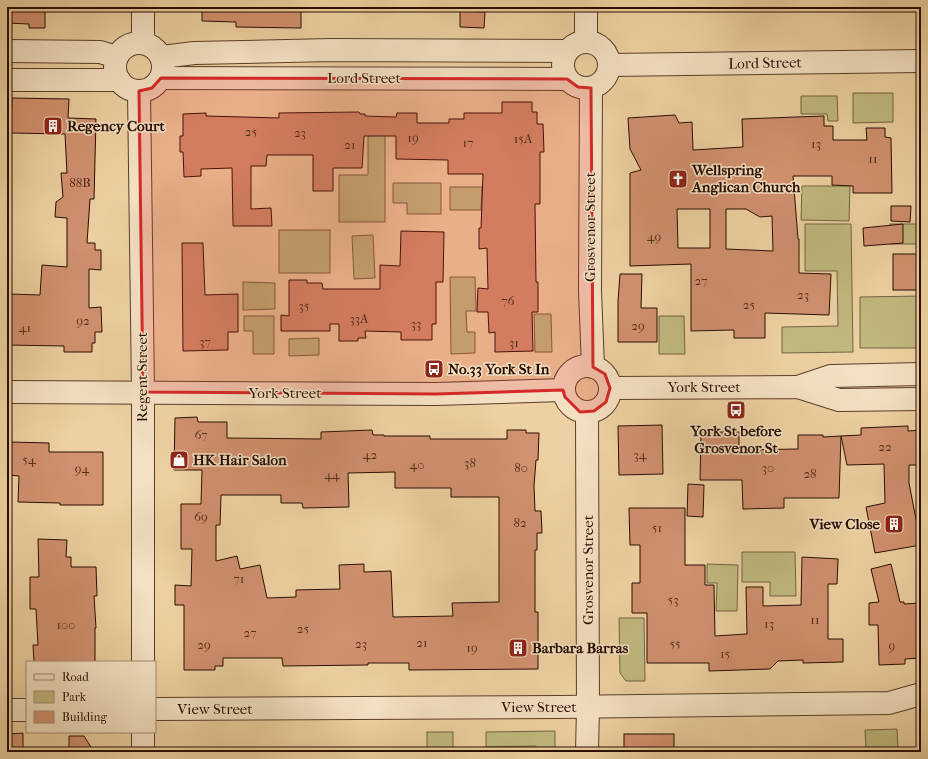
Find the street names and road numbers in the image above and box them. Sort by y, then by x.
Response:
street label: Lord Street [728,53,803,73]
street label: Lord Street [327,69,402,87]
street label: Grosvenor Street [581,171,599,282]
street label: Regent Street [133,331,151,422]
street label: York Street [666,378,741,396]
street label: York Street [247,384,322,402]
street label: Grosvenor Street [579,514,597,625]
street label: View Street [500,698,577,716]
street label: View Street [176,700,253,718]

